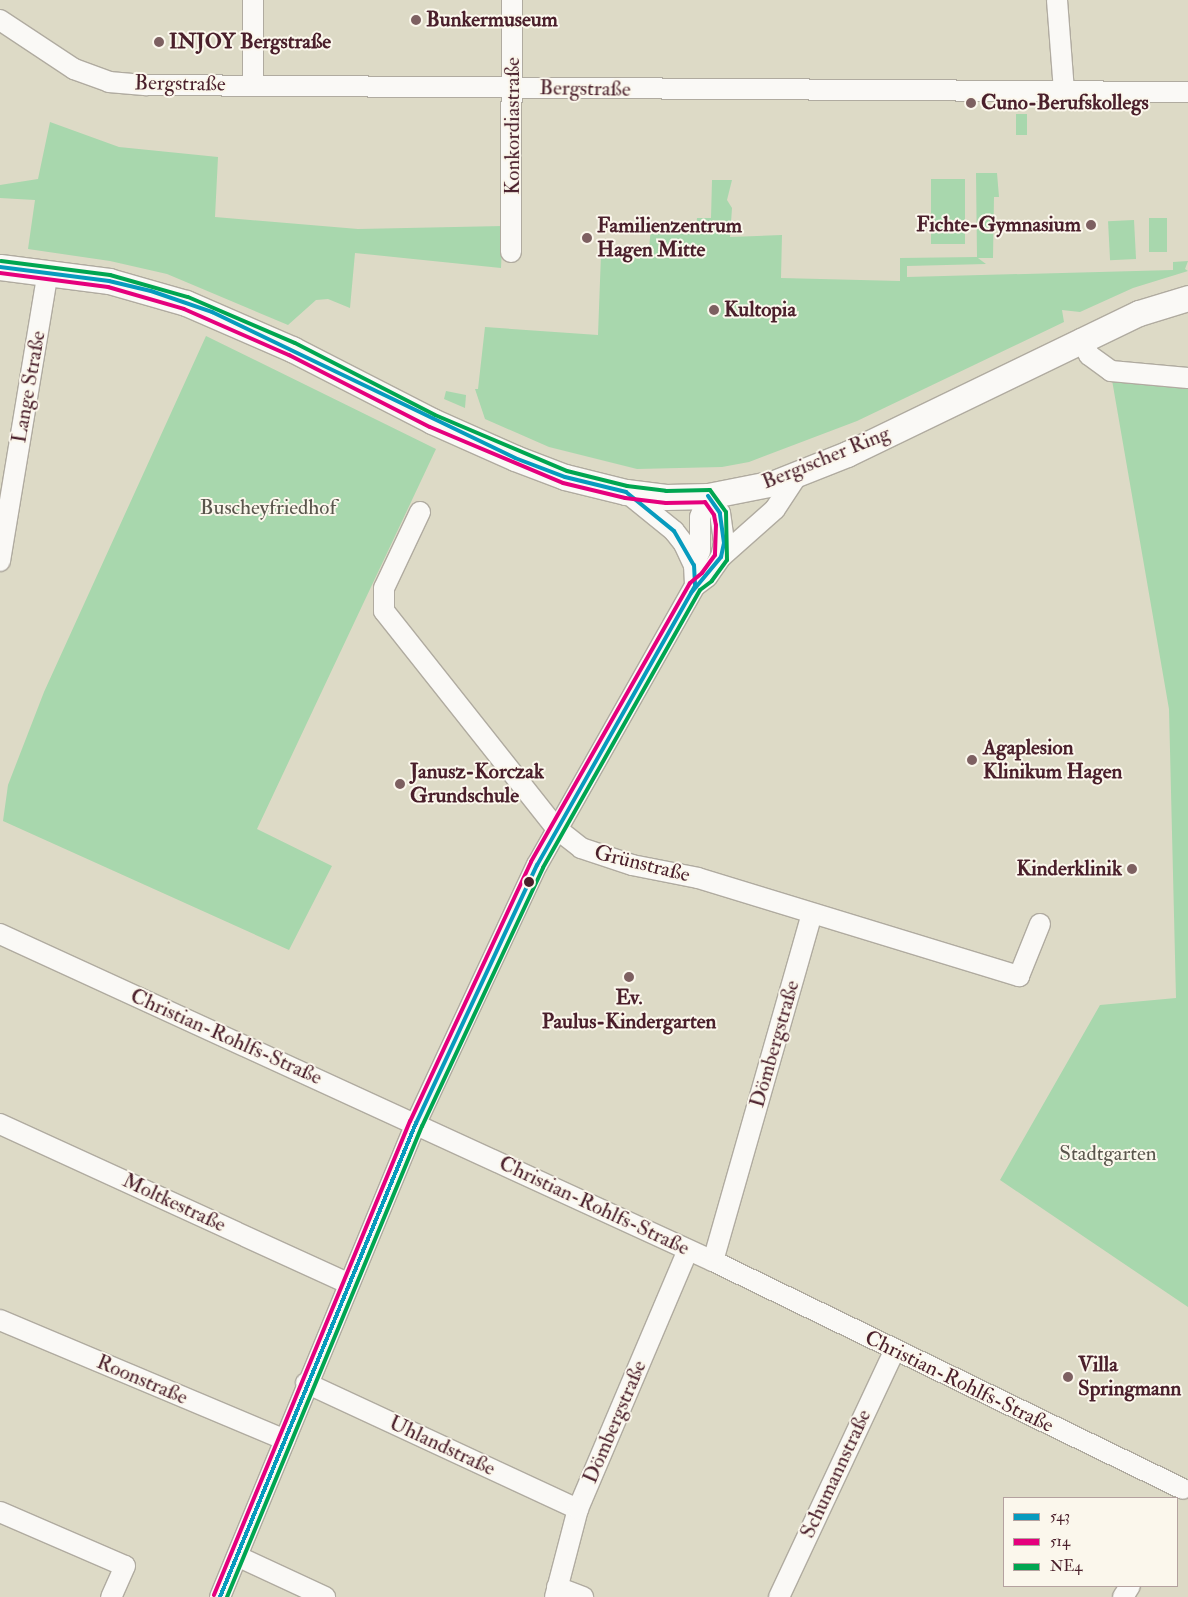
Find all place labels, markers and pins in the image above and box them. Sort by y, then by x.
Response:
place label: Bunkermuseum [426,7,558,33]
marker: Bunkermuseum [410,14,422,26]
place label: INJOY Bergstraße [169,29,331,55]
marker: INJOY Bergstraße [153,36,165,48]
place label: Cuno-Berufskollegs [981,90,1149,116]
marker: Cuno-Berufskollegs [965,97,977,109]
place label: Fichte-Gymnasium [916,212,1081,238]
place label: Familienzentrum Hagen Mitte [597,213,742,263]
marker: Fichte-Gymnasium [1085,219,1097,231]
marker: Familienzentrum Hagen Mitte [581,232,593,244]
place label: Kultopia [724,297,796,323]
marker: Kultopia [708,304,720,316]
place label: Agaplesion Klinikum Hagen [983,735,1122,785]
marker: Agaplesion Klinikum Hagen [965,753,979,767]
place label: Janusz-Korczak Grundschule [410,759,544,809]
marker: Janusz-Korczak Grundschule [394,778,406,790]
place label: Kinderklinik [1017,856,1122,882]
marker: Kinderklinik [1126,863,1138,875]
unlabelled marker [524,877,534,887]
marker: Ev. Paulus-Kindergarten [623,971,635,983]
place label: Ev. Paulus-Kindergarten [542,985,716,1035]
place label: Villa Springmann [1078,1352,1181,1402]
marker: Villa Springmann [1062,1371,1074,1383]

